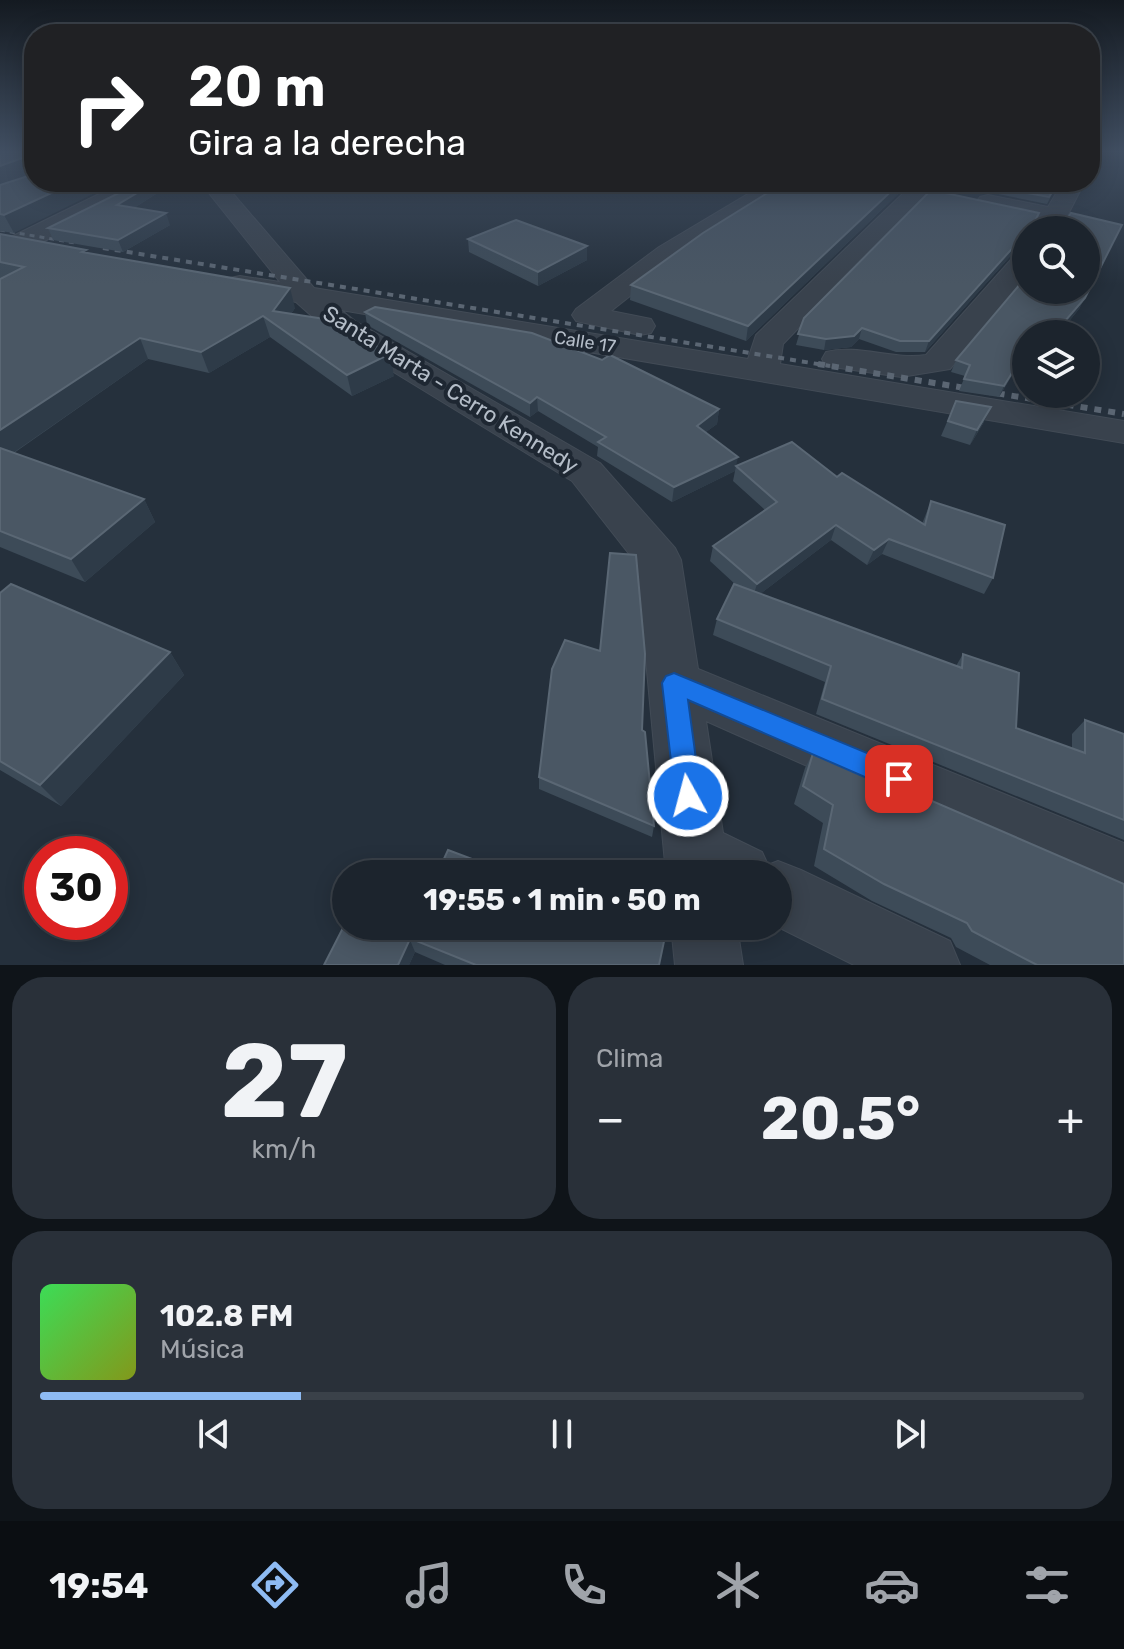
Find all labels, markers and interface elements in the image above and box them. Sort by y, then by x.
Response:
text: 20 m [188,54,326,120]
icon: right [56,56,160,160]
text: Gira a la derecha [188,121,466,164]
map controls [1012,216,1100,408]
button: search [1012,216,1100,304]
street label: Santa Marta - Cerro Kennedy [318,300,583,479]
button: layers [1012,320,1100,408]
street label: Calle 17 [553,326,617,358]
pin [865,745,933,813]
position arrow [646,754,730,838]
icon: arrive [877,757,921,801]
speed limit sign: 30 [24,836,128,940]
text: 19:55 · 1 min · 50 m [423,882,701,918]
text: 27 [220,1020,348,1143]
text: Clima [596,1043,663,1074]
text: 20.5° [761,1083,921,1154]
text: − [596,1093,625,1145]
text: + [1057,1093,1084,1145]
text: km/h [252,1134,316,1165]
text: 102.8 FM [160,1298,293,1334]
text: Música [160,1334,245,1365]
icon: previous [192,1412,236,1456]
icon: pause [540,1412,584,1456]
icon: next [888,1412,932,1456]
icon: directions [247,1557,303,1613]
icon: music [401,1557,457,1613]
icon: phone [556,1557,612,1613]
icon: climate [710,1557,766,1613]
icon: car [864,1557,920,1613]
icon: filters [1019,1557,1075,1613]
text: 19:54 [49,1564,149,1607]

